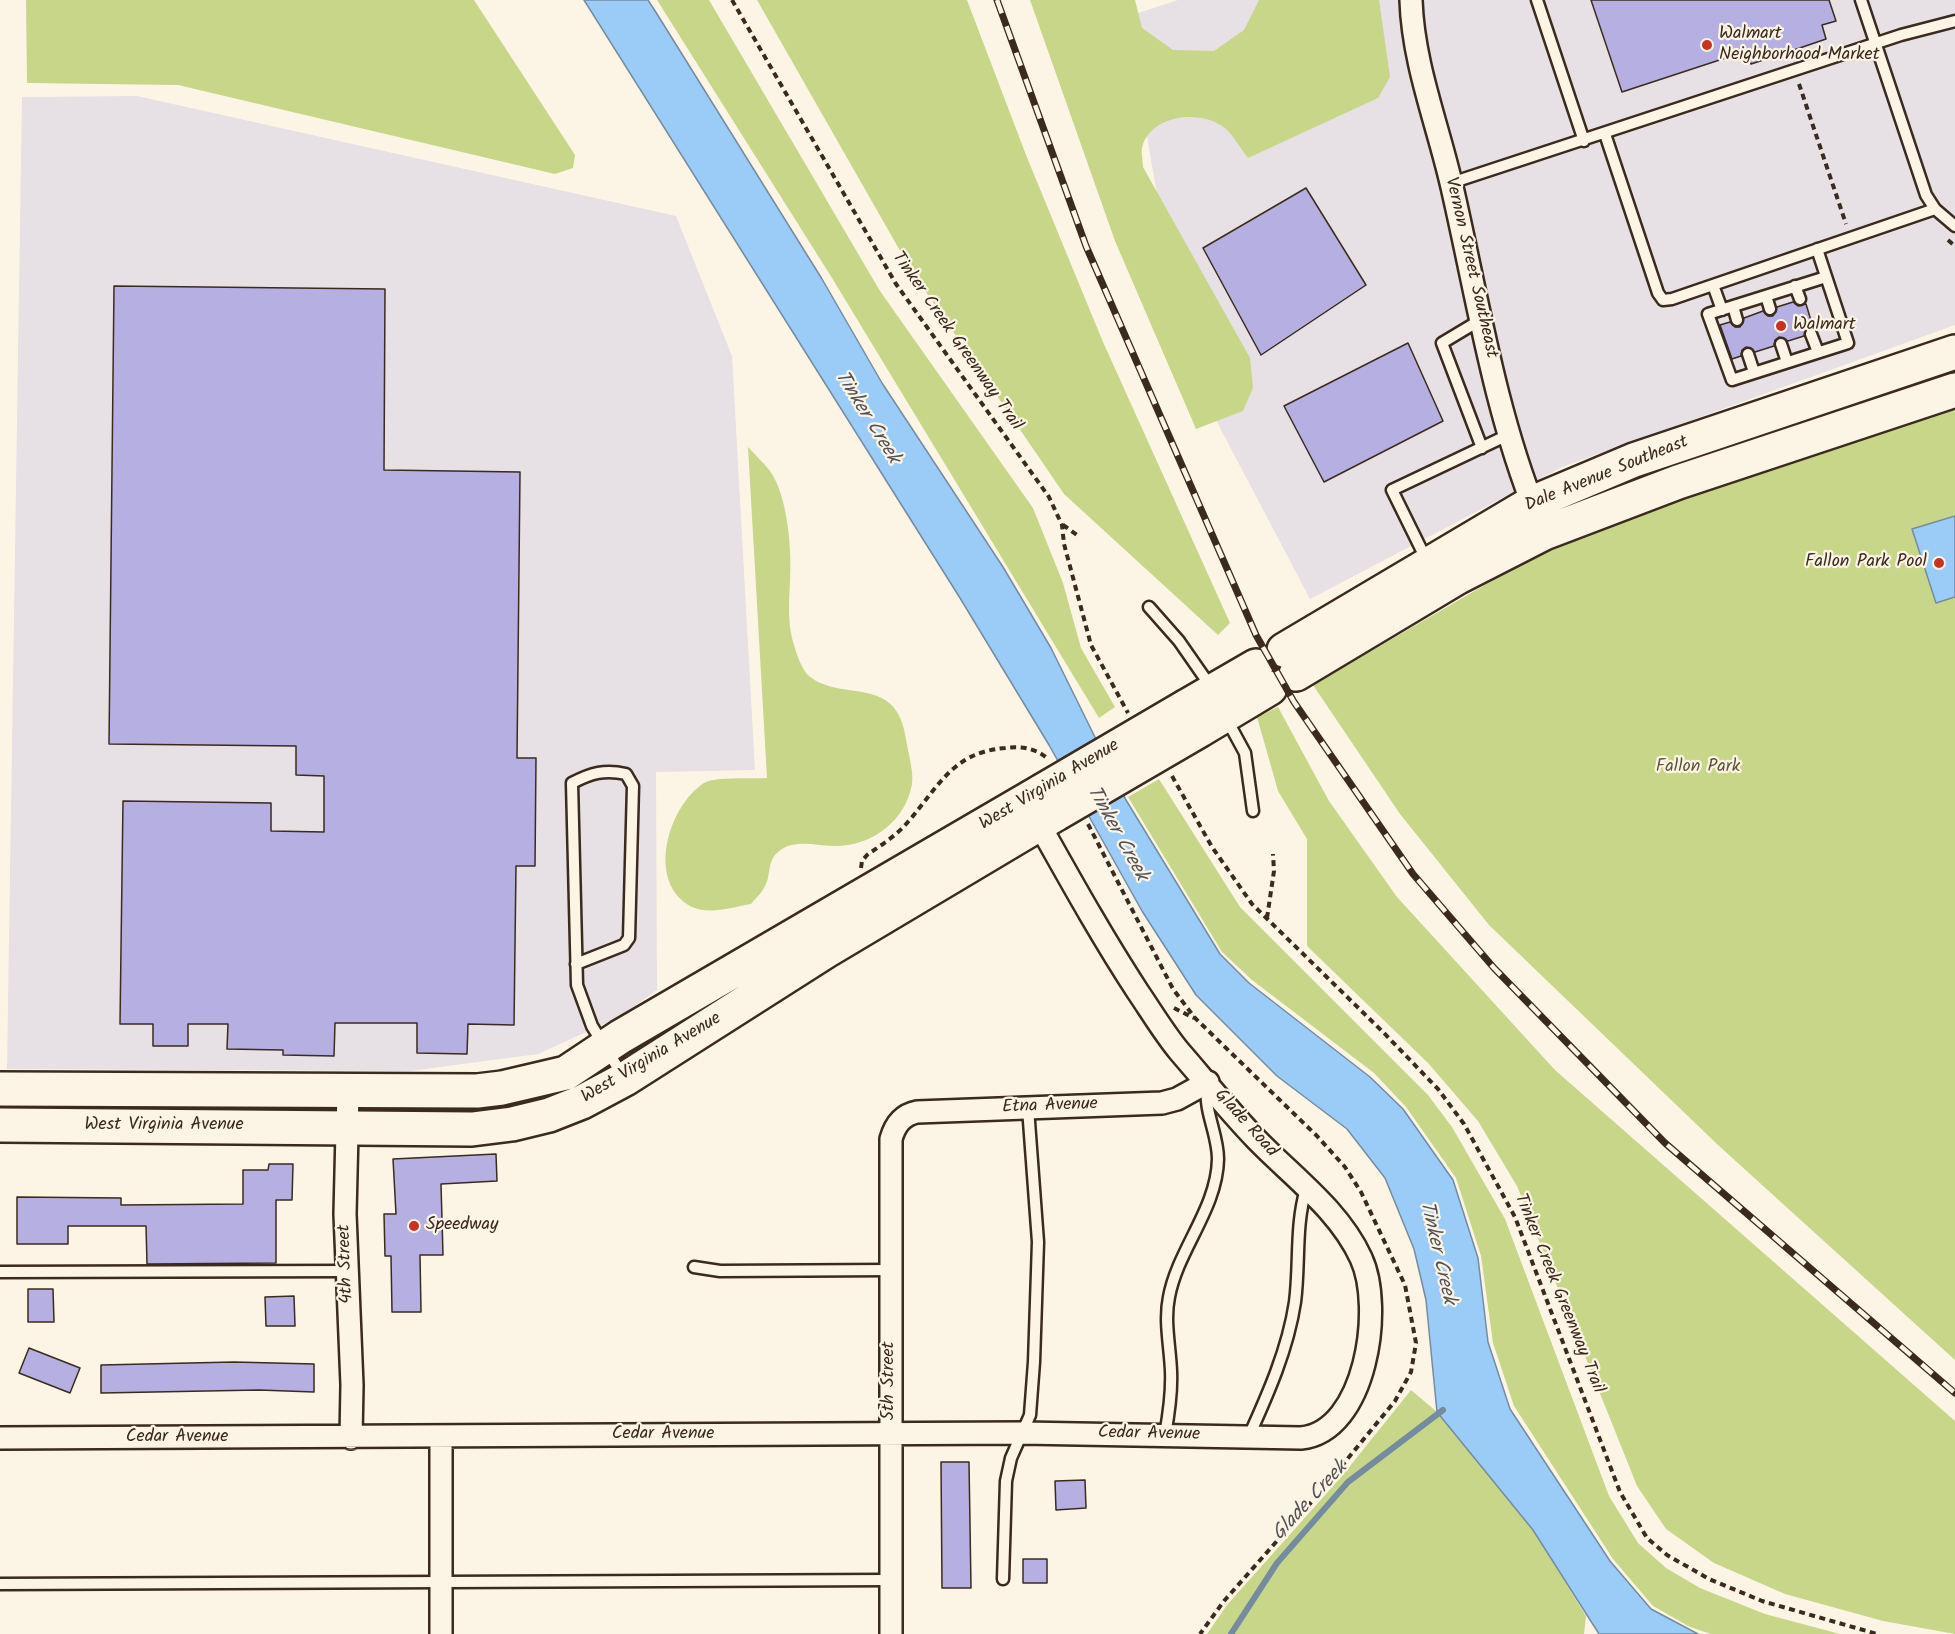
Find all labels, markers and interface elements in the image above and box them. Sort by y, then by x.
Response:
place label: Walmart Neighborhood Market [1719,24,1880,66]
marker: Walmart Neighborhood Market [1700,38,1714,52]
street label: Vernon Street Southeast [1439,175,1501,361]
street label: Tinker Creek Greenway Trail [886,248,1026,436]
place label: Walmart [1793,315,1856,337]
marker: Walmart [1774,319,1788,333]
water label: Tinker Creek [828,367,904,469]
street label: Dale Avenue Southeast [1522,432,1692,518]
place label: Fallon Park Pool [1805,552,1927,574]
marker: Fallon Park Pool [1932,556,1946,570]
street label: West Virginia Avenue [976,736,1124,836]
park label: Fallon Park [1656,757,1740,779]
water label: Tinker Creek [1080,782,1152,886]
street label: West Virginia Avenue [578,1009,726,1109]
street label: Glade Road [1209,1085,1281,1163]
street label: Etna Avenue [1002,1095,1098,1119]
street label: West Virginia Avenue [84,1115,244,1137]
street label: Tinker Creek Greenway Trail [1508,1191,1608,1397]
water label: Tinker Creek [1412,1199,1460,1307]
place label: Speedway [426,1215,498,1237]
marker: Speedway [407,1219,421,1233]
street label: 4th Street [335,1224,359,1304]
street label: 5th Street [879,1341,901,1421]
street label: Cedar Avenue [1098,1423,1200,1447]
street label: Cedar Avenue [612,1424,714,1446]
street label: Cedar Avenue [126,1427,228,1449]
water label: Glade Creek [1268,1457,1354,1547]

